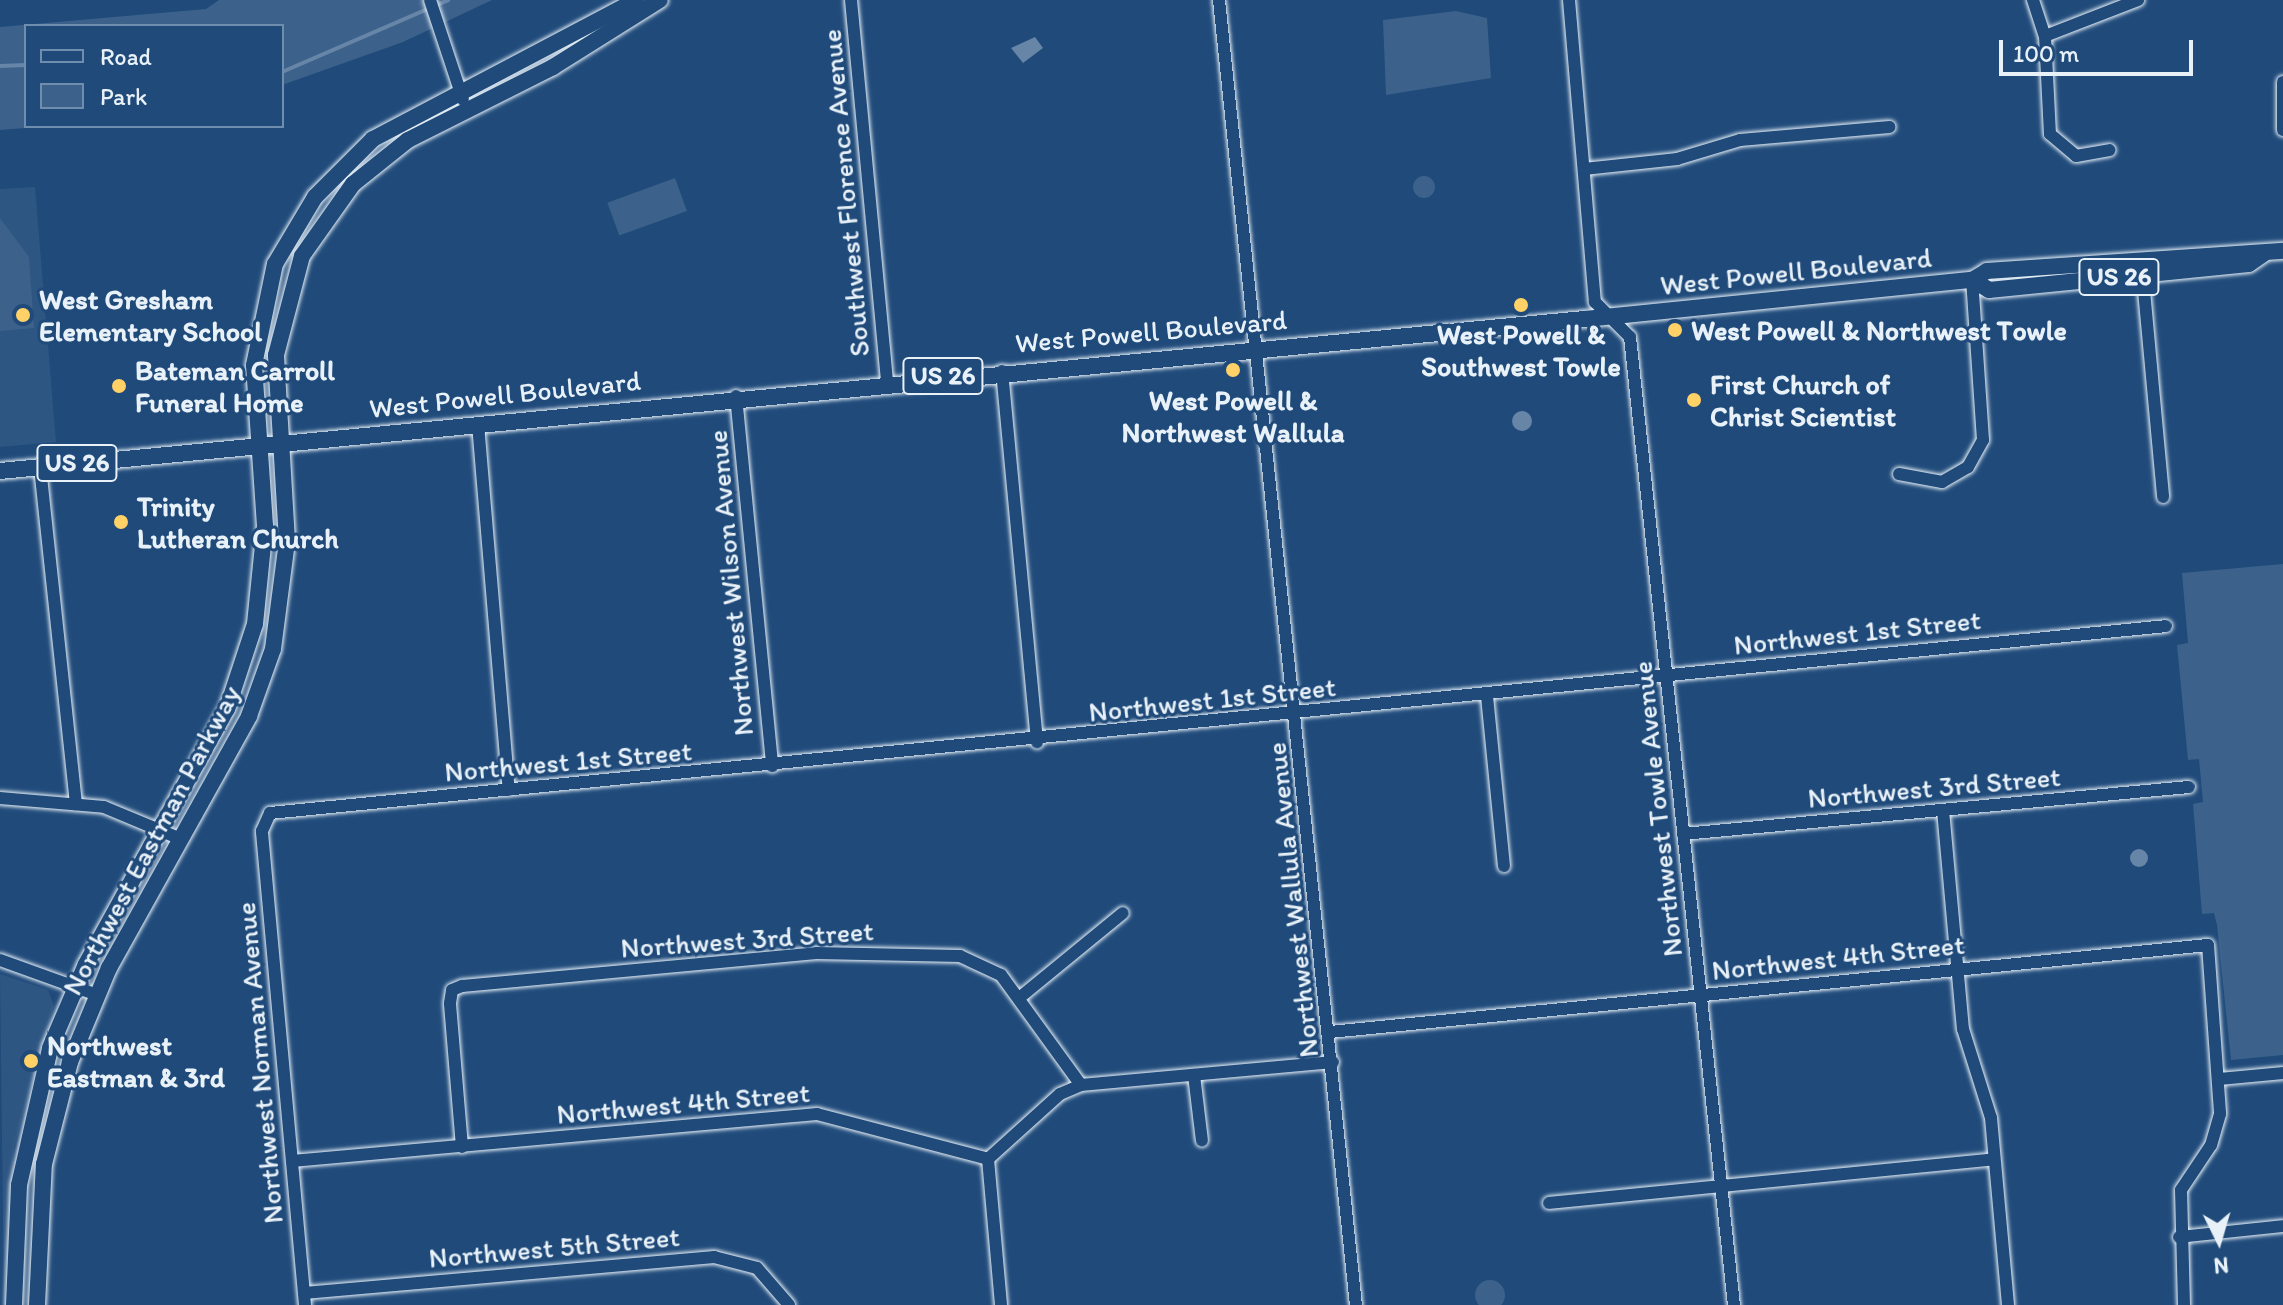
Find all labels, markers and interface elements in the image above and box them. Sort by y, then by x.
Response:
legend [24,24,284,128]
scale bar [2003,24,2197,74]
street label: Southwest Florence Avenue [814,28,876,358]
text: 100 m [2013,39,2079,68]
text: Road [100,42,152,71]
text: Park [100,82,147,111]
street label: West Powell Boulevard [1659,240,1933,302]
road number: US 26 [2077,255,2161,299]
place label: West Gresham Elementary School [39,282,262,348]
marker: West Powell & Southwest Towle [1512,296,1530,314]
street label: West Powell Boulevard [1014,302,1288,360]
marker: West Gresham Elementary School [14,306,32,324]
place label: West Powell & Northwest Towle [1691,313,2064,347]
place label: West Powell & Southwest Towle [1421,317,1621,383]
marker: West Powell & Northwest Towle [1666,321,1684,339]
place label: Bateman Carroll Funeral Home [135,353,335,419]
road number: US 26 [901,354,985,398]
marker: West Powell & Northwest Wallula [1224,361,1242,379]
street label: West Powell Boulevard [368,363,642,425]
place label: First Church of Christ Scientist [1710,367,1895,433]
marker: Bateman Carroll Funeral Home [110,377,128,395]
place label: West Powell & Northwest Wallula [1122,383,1344,449]
marker: First Church of Christ Scientist [1685,391,1703,409]
street label: Northwest Wilson Avenue [700,429,760,737]
road number: US 26 [35,441,119,485]
place label: Trinity Lutheran Church [137,489,340,555]
marker: Trinity Lutheran Church [112,513,130,531]
street label: Northwest 1st Street [1732,602,1982,662]
street label: Northwest Towle Avenue [1625,662,1689,956]
street label: Northwest 1st Street [1087,669,1337,729]
street label: Northwest Eastman Parkway [55,680,247,1000]
street label: Northwest 1st Street [443,733,693,789]
street label: Northwest Wallula Avenue [1259,741,1325,1059]
street label: Northwest 3rd Street [1806,759,2062,815]
street label: Northwest Norman Avenue [228,901,290,1225]
street label: Northwest 3rd Street [620,913,874,965]
street label: Northwest 4th Street [1710,927,1966,987]
place label: Northwest Eastman & 3rd [47,1028,225,1094]
marker: Northwest Eastman & 3rd [22,1052,40,1070]
street label: Northwest 4th Street [555,1075,811,1131]
north arrow [2179,1201,2259,1281]
street label: Northwest 5th Street [427,1219,681,1275]
text: N [2213,1251,2230,1280]

